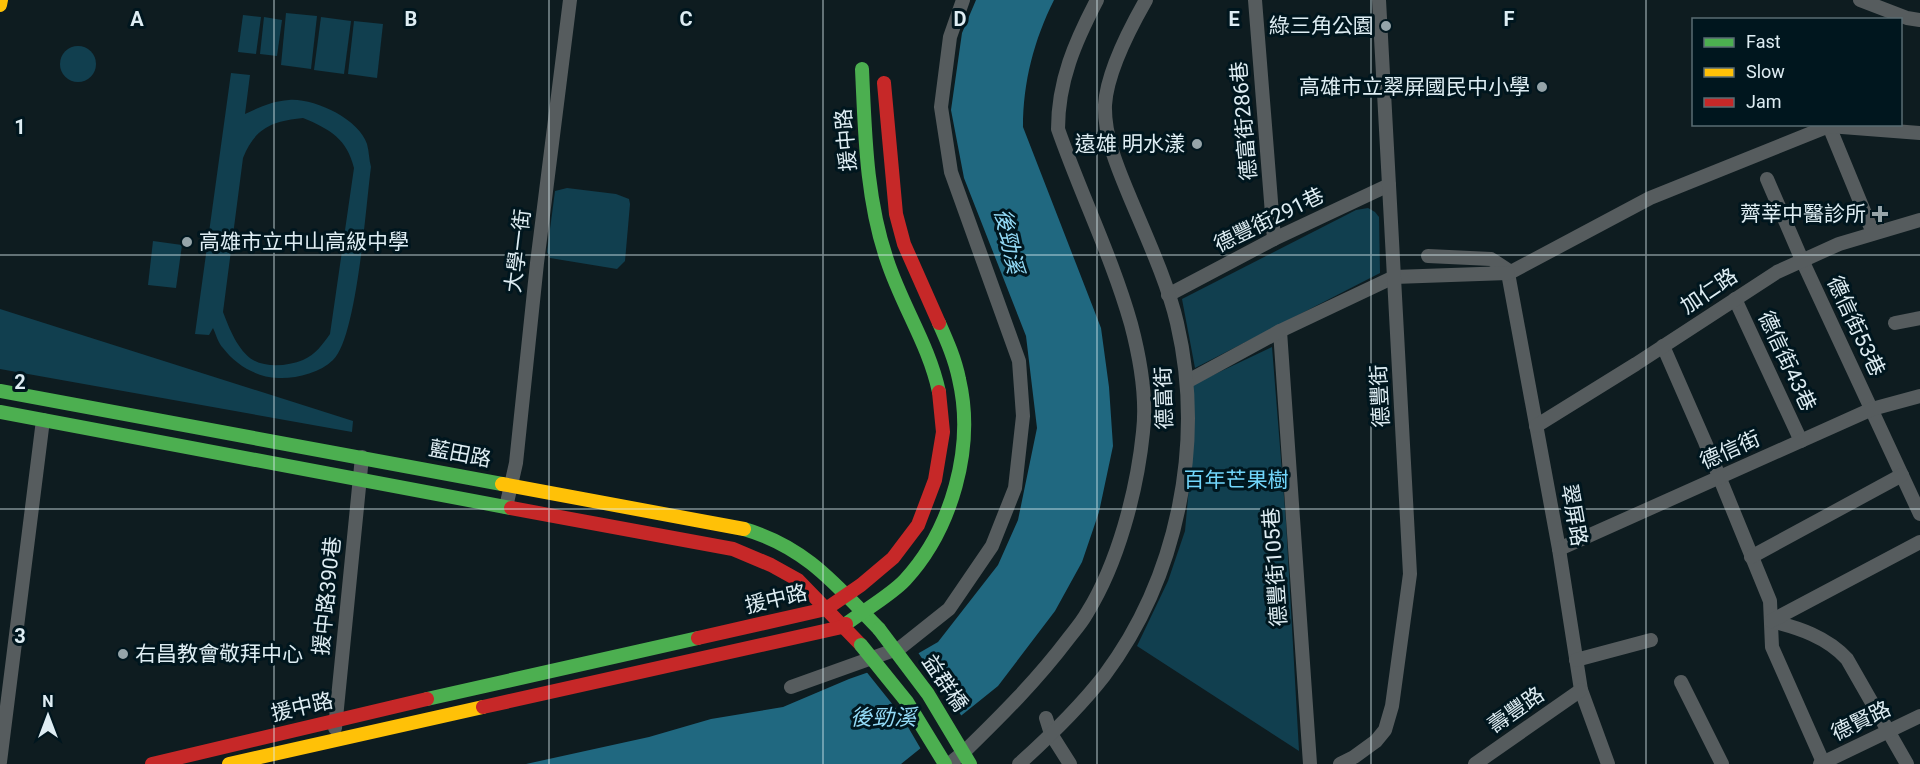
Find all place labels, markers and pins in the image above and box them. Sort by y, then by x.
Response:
place label: 綠三角公園 [1269,14,1374,38]
marker: 綠三角公園 [1379,19,1393,33]
place label: 高雄市立翠屏國民中小學 [1299,75,1530,99]
marker: 高雄市立翠屏國民中小學 [1535,80,1549,94]
place label: 遠雄 明水漾 [1075,132,1185,156]
marker: 遠雄 明水漾 [1190,137,1204,151]
place label: 薺莘中醫診所 [1740,202,1866,226]
marker: 薺莘中醫診所 [1871,205,1889,223]
place label: 高雄市立中山高級中學 [199,230,409,254]
marker: 高雄市立中山高級中學 [180,235,194,249]
place label: 右昌教會敬拜中心 [135,642,303,666]
marker: 右昌教會敬拜中心 [116,647,130,661]

